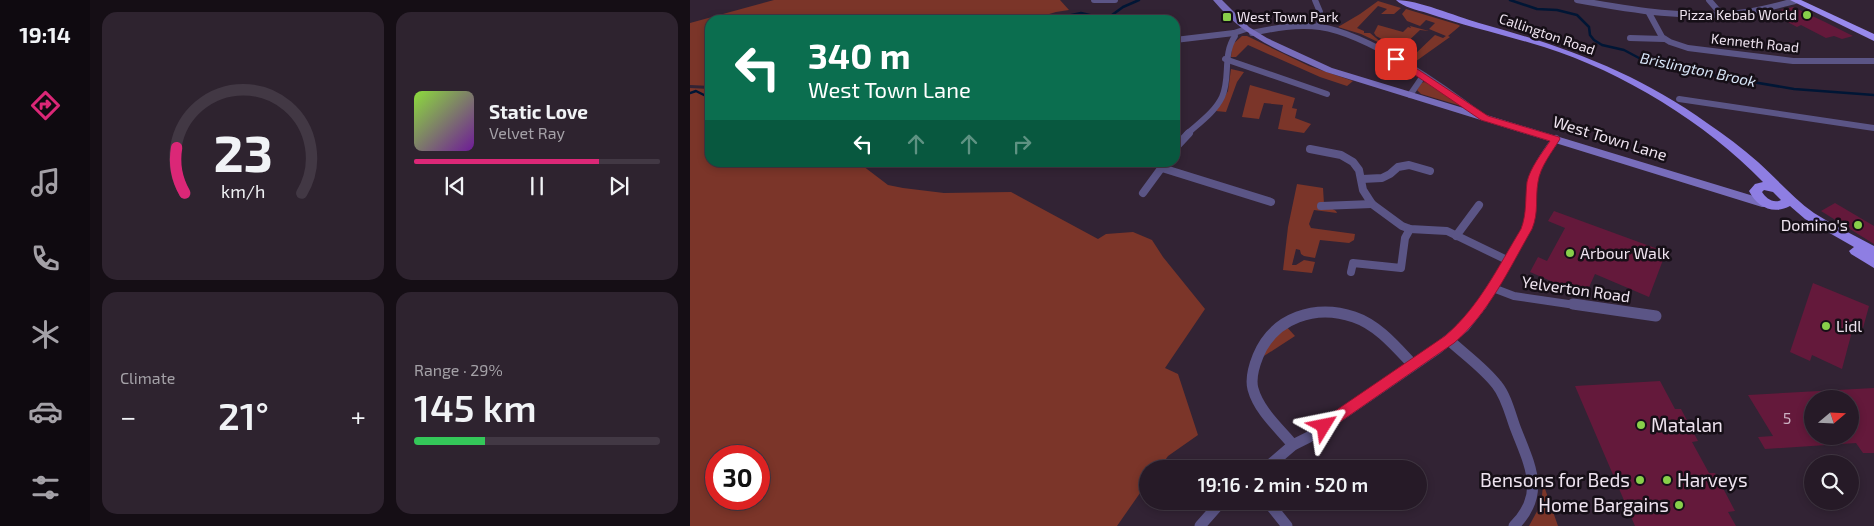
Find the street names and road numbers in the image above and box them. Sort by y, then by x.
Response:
street label: Callington Road [1497,9,1597,58]
street label: Kenneth Road [1710,29,1800,56]
street label: West Town Lane [1551,111,1670,164]
street label: Yelverton Road [1521,271,1632,306]

